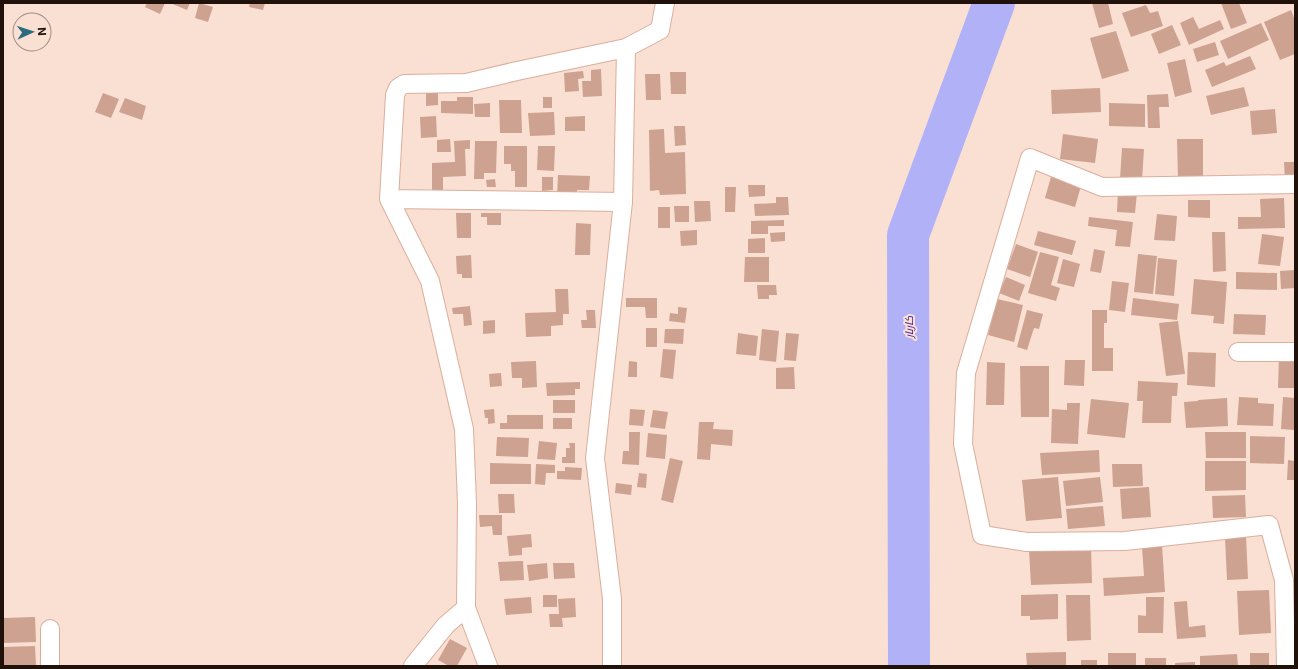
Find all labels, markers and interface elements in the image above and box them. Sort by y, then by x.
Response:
north arrow [12,12,52,52]
text: N [35,27,49,36]
water label: کاربار [902,316,916,340]

